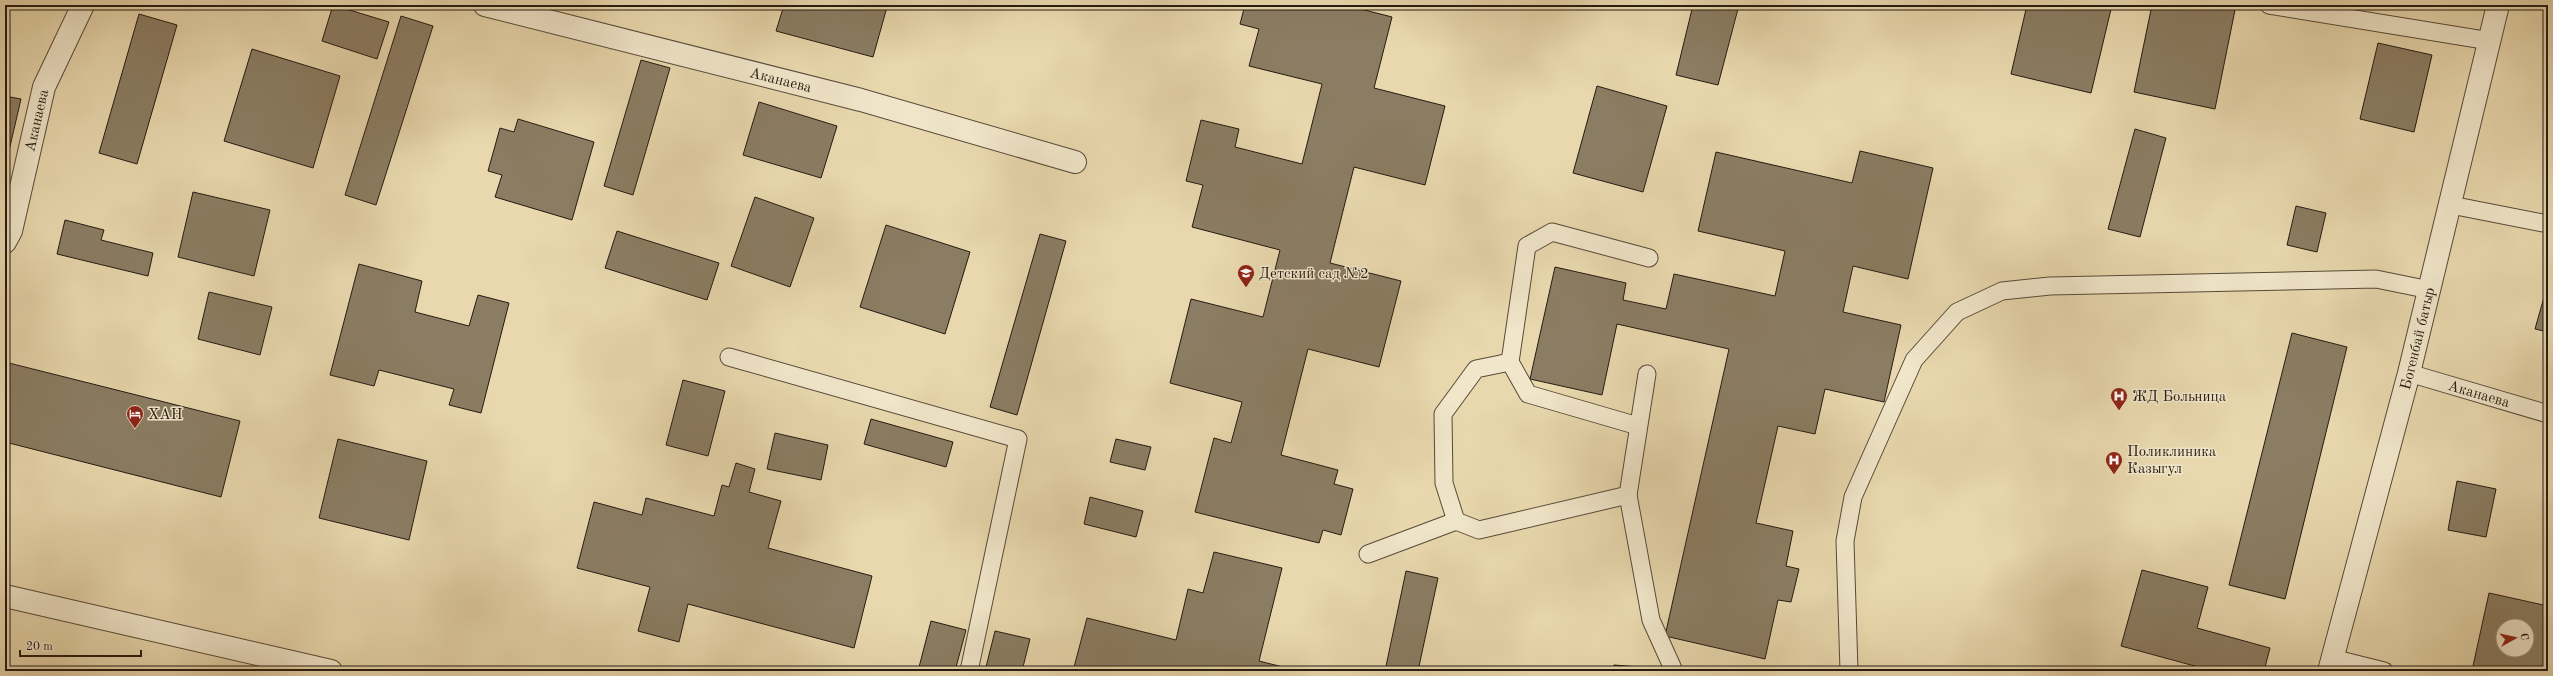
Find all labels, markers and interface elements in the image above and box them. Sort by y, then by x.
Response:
street label: Аканаева [748,66,814,96]
street label: Аканаева [23,87,52,153]
school or university icon: Детский сад №2 [1236,263,1256,288]
place label: Детский сад №2 [1259,267,1369,282]
street label: Богенбай батыр [2399,286,2438,392]
street label: Аканаева [2446,379,2512,411]
hospital icon: ЖД Больница [2109,386,2129,411]
place label: ЖД Больница [2132,390,2227,405]
hotel icon: ХАН [125,404,145,429]
place label: ХАН [148,408,183,423]
place label: Поликлиника Казыгул [2127,445,2217,477]
hospital icon: Поликлиника Казыгул [2104,450,2124,475]
north arrow [2495,618,2535,658]
scale bar [20,632,141,658]
text: С [2517,632,2529,641]
text: 20 m [26,641,53,653]

